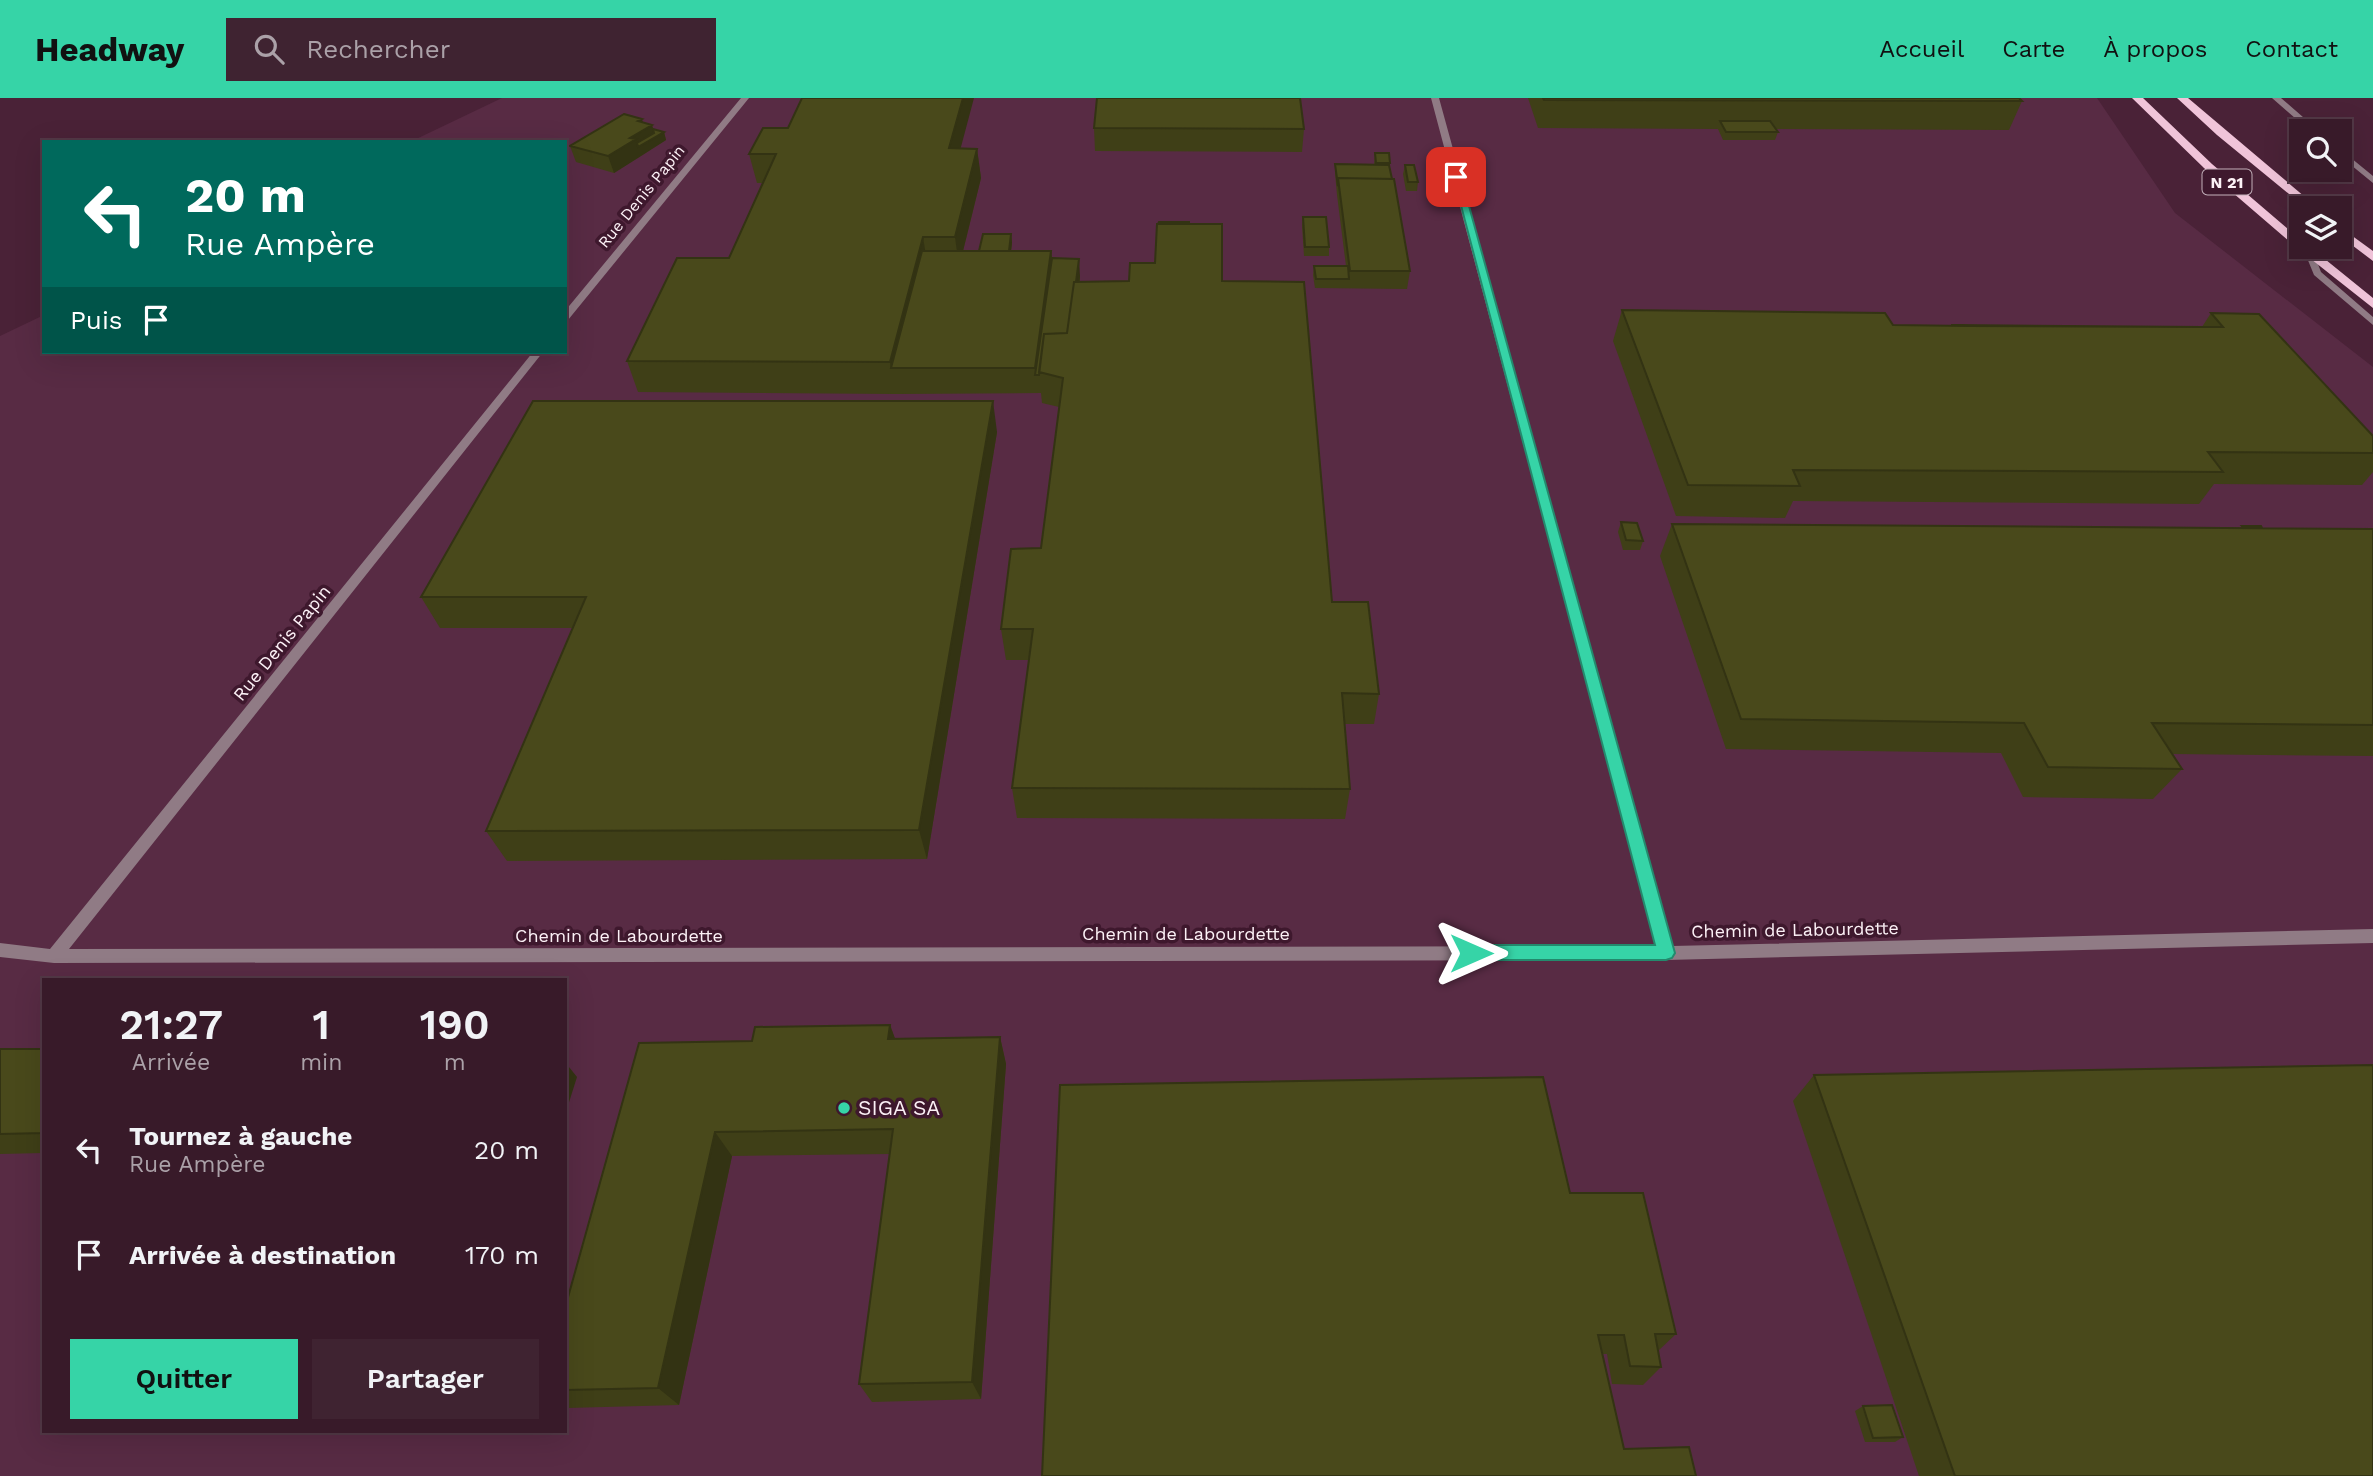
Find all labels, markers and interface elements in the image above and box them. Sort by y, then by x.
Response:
search box [226,18,716,81]
text: Headway [35,30,184,69]
icon: search [250,30,288,68]
text: Rechercher [306,34,450,64]
text: Accueil [1879,35,1964,63]
text: Carte [2002,35,2065,63]
text: À propos [2103,35,2207,63]
text: Contact [2245,35,2338,63]
map controls [2289,119,2352,259]
button: search [2289,119,2352,182]
street label: Rue Denis Papin [594,141,689,252]
pin [1426,147,1486,207]
icon: arrive [1437,158,1475,196]
text: 20 m [185,166,306,224]
icon: left [70,168,161,259]
road number: N 21 [2202,170,2252,194]
button: layers [2289,196,2352,259]
text: Rue Ampère [185,225,375,263]
icon: arrive [137,301,175,339]
text: Puis [70,305,123,335]
street label: Rue Denis Papin [229,581,335,705]
position arrow [1434,916,1508,990]
street label: Chemin de Labourdette [1691,917,1899,942]
street label: Chemin de Labourdette [1082,923,1290,944]
street label: Chemin de Labourdette [515,925,723,946]
text: 21:27 [119,1000,223,1049]
text: 1 [313,1000,330,1049]
text: 190 [420,1000,490,1049]
text: Arrivée [132,1049,210,1076]
text: min [300,1049,342,1076]
text: m [444,1049,466,1076]
place label: SIGA SA [858,1095,940,1120]
marker: SIGA SA [836,1100,852,1116]
text: Tournez à gauche [129,1121,352,1151]
icon: left [70,1131,108,1169]
text: 20 m [474,1135,539,1165]
text: Rue Ampère [129,1151,266,1178]
icon: arrive [70,1236,108,1274]
text: Arrivée à destination [129,1240,396,1270]
text: 170 m [465,1240,539,1270]
button: Quitter [70,1339,298,1419]
button: Partager [312,1339,539,1419]

